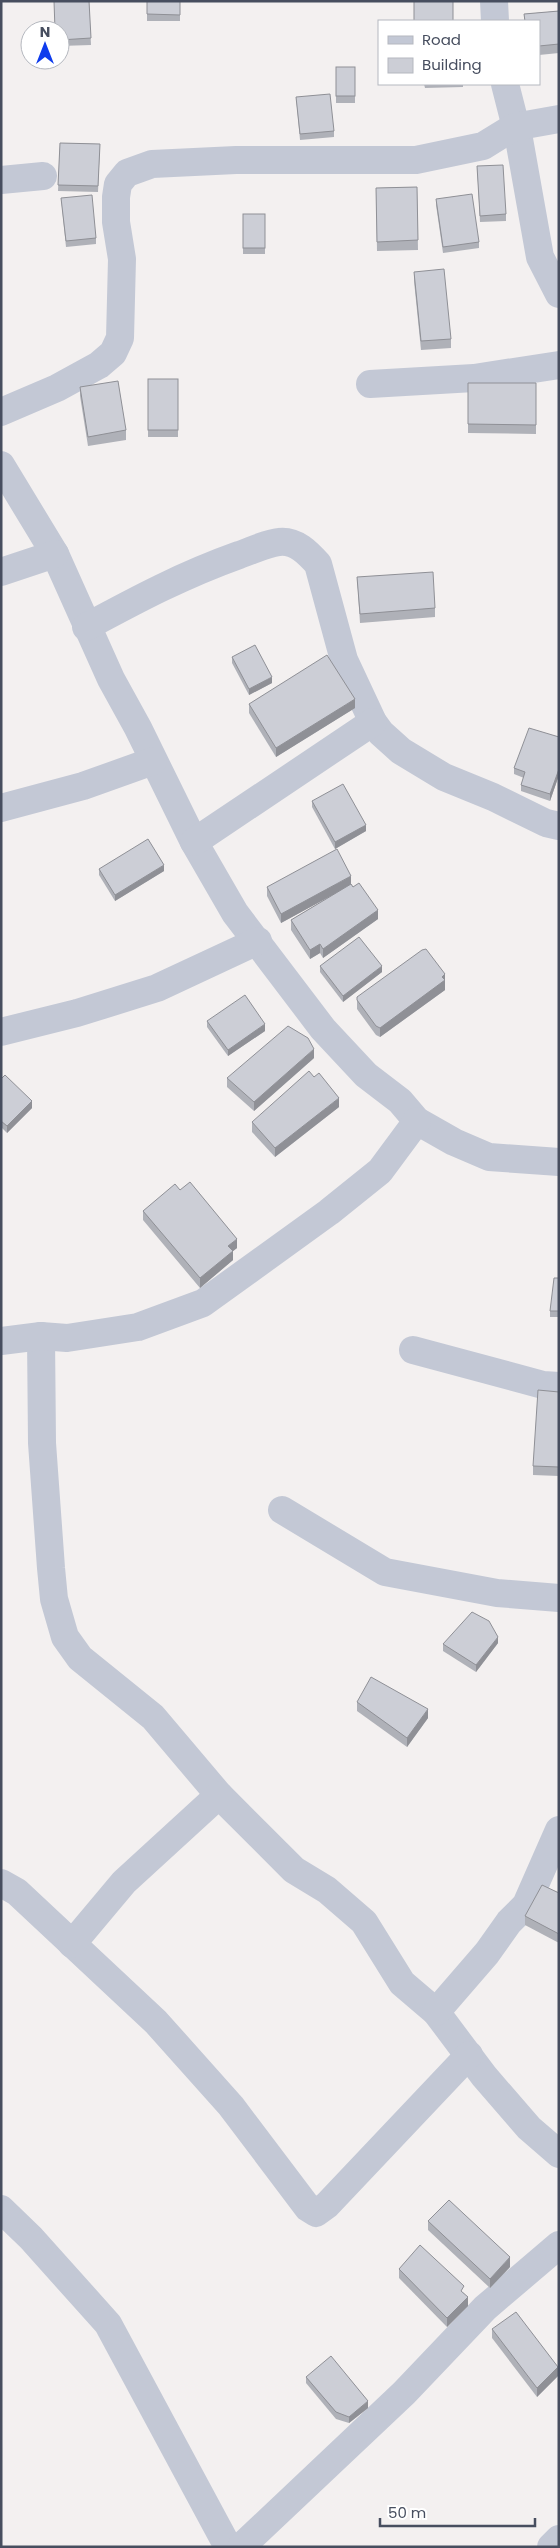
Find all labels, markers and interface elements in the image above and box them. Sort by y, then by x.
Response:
north arrow [20,20,70,70]
legend [378,20,540,85]
text: N [40,22,50,42]
text: Road [422,29,461,50]
text: Building [422,54,482,75]
scale bar [380,2496,535,2528]
text: 50 m [388,2502,426,2523]

